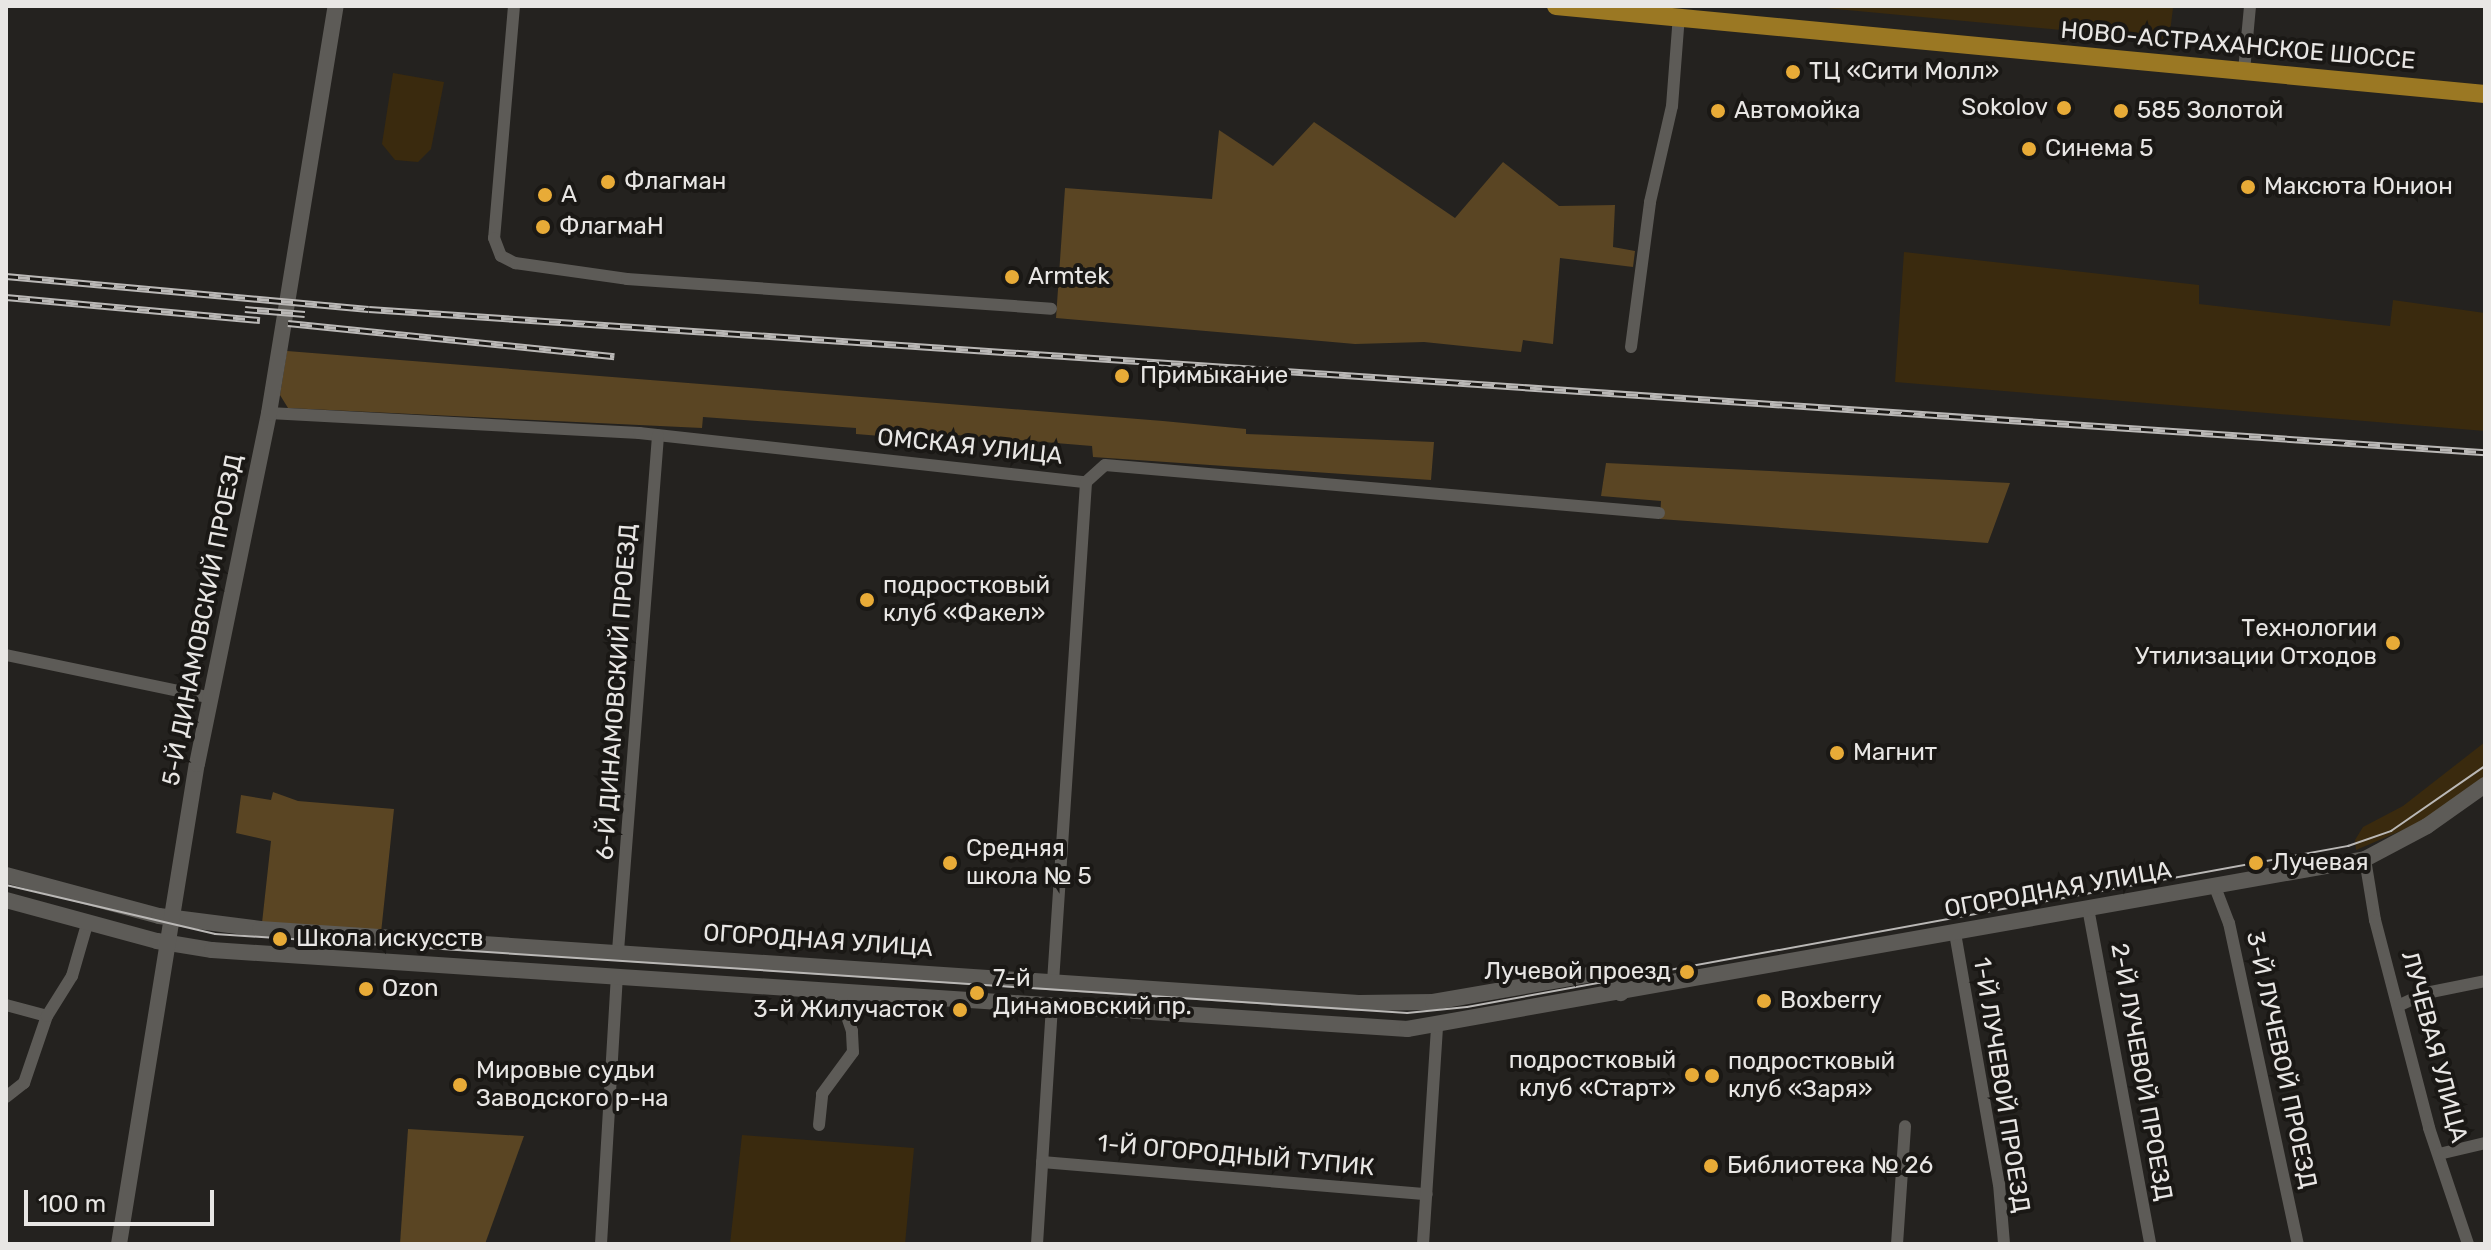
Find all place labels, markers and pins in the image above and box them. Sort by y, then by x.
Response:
place label: ТЦ «Сити Молл» [1809,58,1999,86]
marker: ТЦ «Сити Молл» [1784,63,1802,81]
place label: Sokolov [1961,94,2048,122]
place label: Автомойка [1734,97,1860,125]
place label: 585 Золотой [2137,97,2283,125]
marker: Sokolov [2055,99,2073,117]
marker: Автомойка [1709,102,1727,120]
marker: 585 Золотой [2112,102,2130,120]
place label: Синема 5 [2045,135,2153,163]
marker: Синема 5 [2020,140,2038,158]
place label: Флагман [624,168,726,196]
marker: Флагман [599,173,617,191]
place label: Максюта Юнион [2264,173,2453,201]
marker: Максюта Юнион [2239,178,2257,196]
place label: A [561,181,577,209]
marker: A [536,186,554,204]
place label: ФлагмаН [559,213,664,241]
marker: ФлагмаН [534,218,552,236]
place label: Armtek [1028,263,1110,291]
marker: Armtek [1003,268,1021,286]
place label: Примыкание [1140,362,1288,390]
marker: Примыкание [1111,365,1133,387]
place label: подростковый клуб «Факел» [883,572,1050,628]
marker: подростковый клуб «Факел» [858,591,876,609]
place label: Технологии Утилизации Отходов [2135,615,2377,671]
marker: Технологии Утилизации Отходов [2384,634,2402,652]
place label: Магнит [1853,739,1937,767]
marker: Магнит [1828,744,1846,762]
place label: Средняя школа № 5 [966,835,1092,891]
place label: Лучевая [2272,849,2369,877]
marker: Средняя школа № 5 [941,854,959,872]
marker: Лучевая [2247,854,2265,872]
place label: Школа искусств [296,925,484,953]
marker: Школа искусств [271,930,289,948]
place label: Лучевой проезд [1484,958,1671,986]
marker: Лучевой проезд [1678,963,1696,981]
place label: 7-й Динамовский пр. [993,965,1192,1021]
place label: Ozon [382,975,439,1003]
marker: Ozon [357,980,375,998]
marker: 7-й Динамовский пр. [968,984,986,1002]
place label: Boxberry [1780,987,1882,1015]
marker: Boxberry [1755,992,1773,1010]
place label: 3-й Жилучасток [753,996,944,1024]
marker: 3-й Жилучасток [951,1001,969,1019]
place label: подростковый клуб «Старт» [1509,1047,1676,1103]
place label: подростковый клуб «Заря» [1728,1048,1895,1104]
place label: Мировые судьи Заводского р-на [476,1057,669,1113]
marker: подростковый клуб «Старт» [1683,1066,1701,1084]
marker: подростковый клуб «Заря» [1703,1067,1721,1085]
marker: Мировые судьи Заводского р-на [451,1076,469,1094]
place label: Библиотека № 26 [1727,1152,1933,1180]
marker: Библиотека № 26 [1702,1157,1720,1175]

